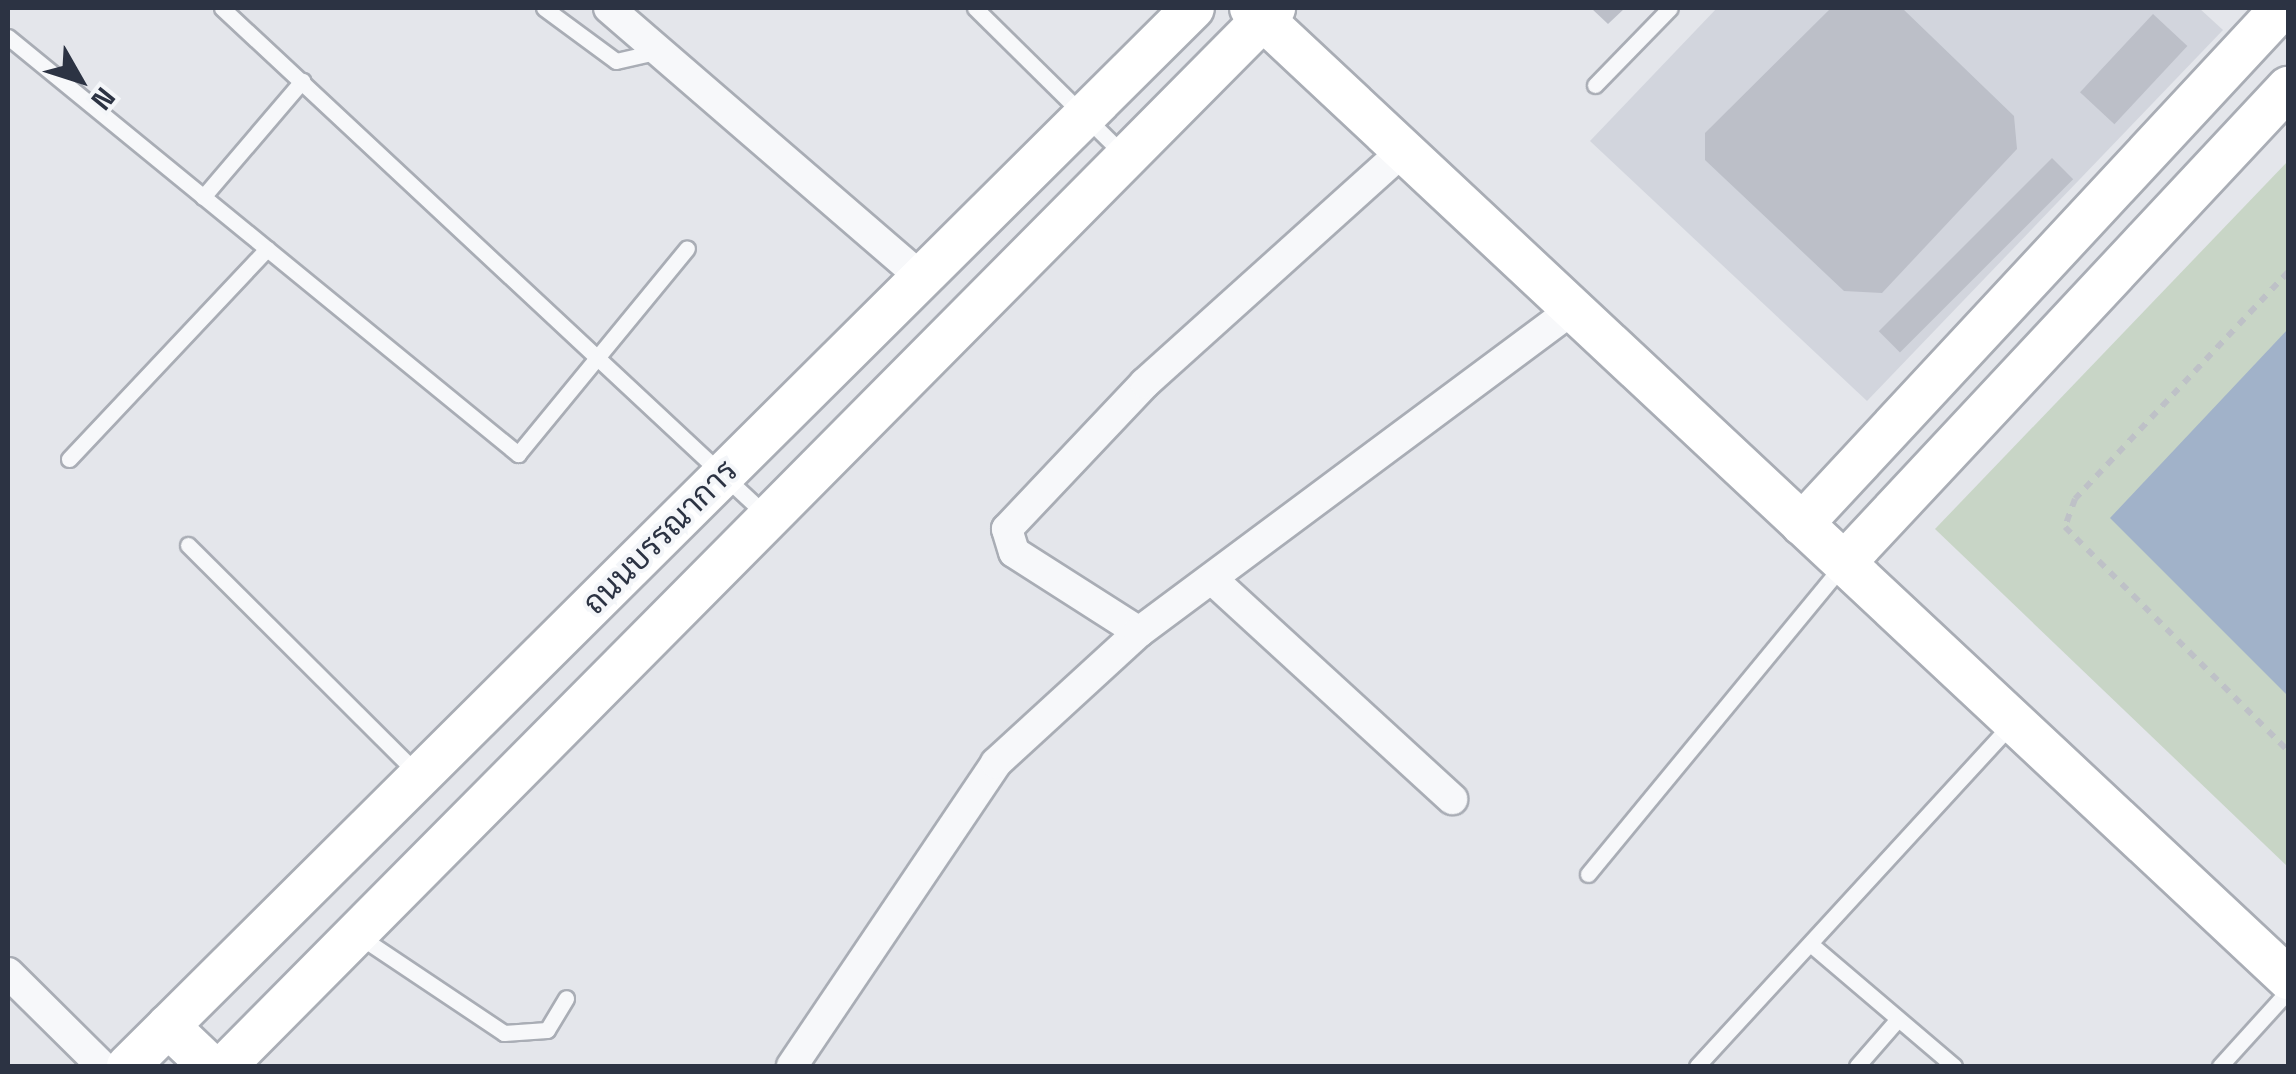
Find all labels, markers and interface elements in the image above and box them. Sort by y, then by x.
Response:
north arrow [30,30,130,130]
text: N [83,80,123,117]
street label: ถนนบรรณาการ [575,452,745,622]

